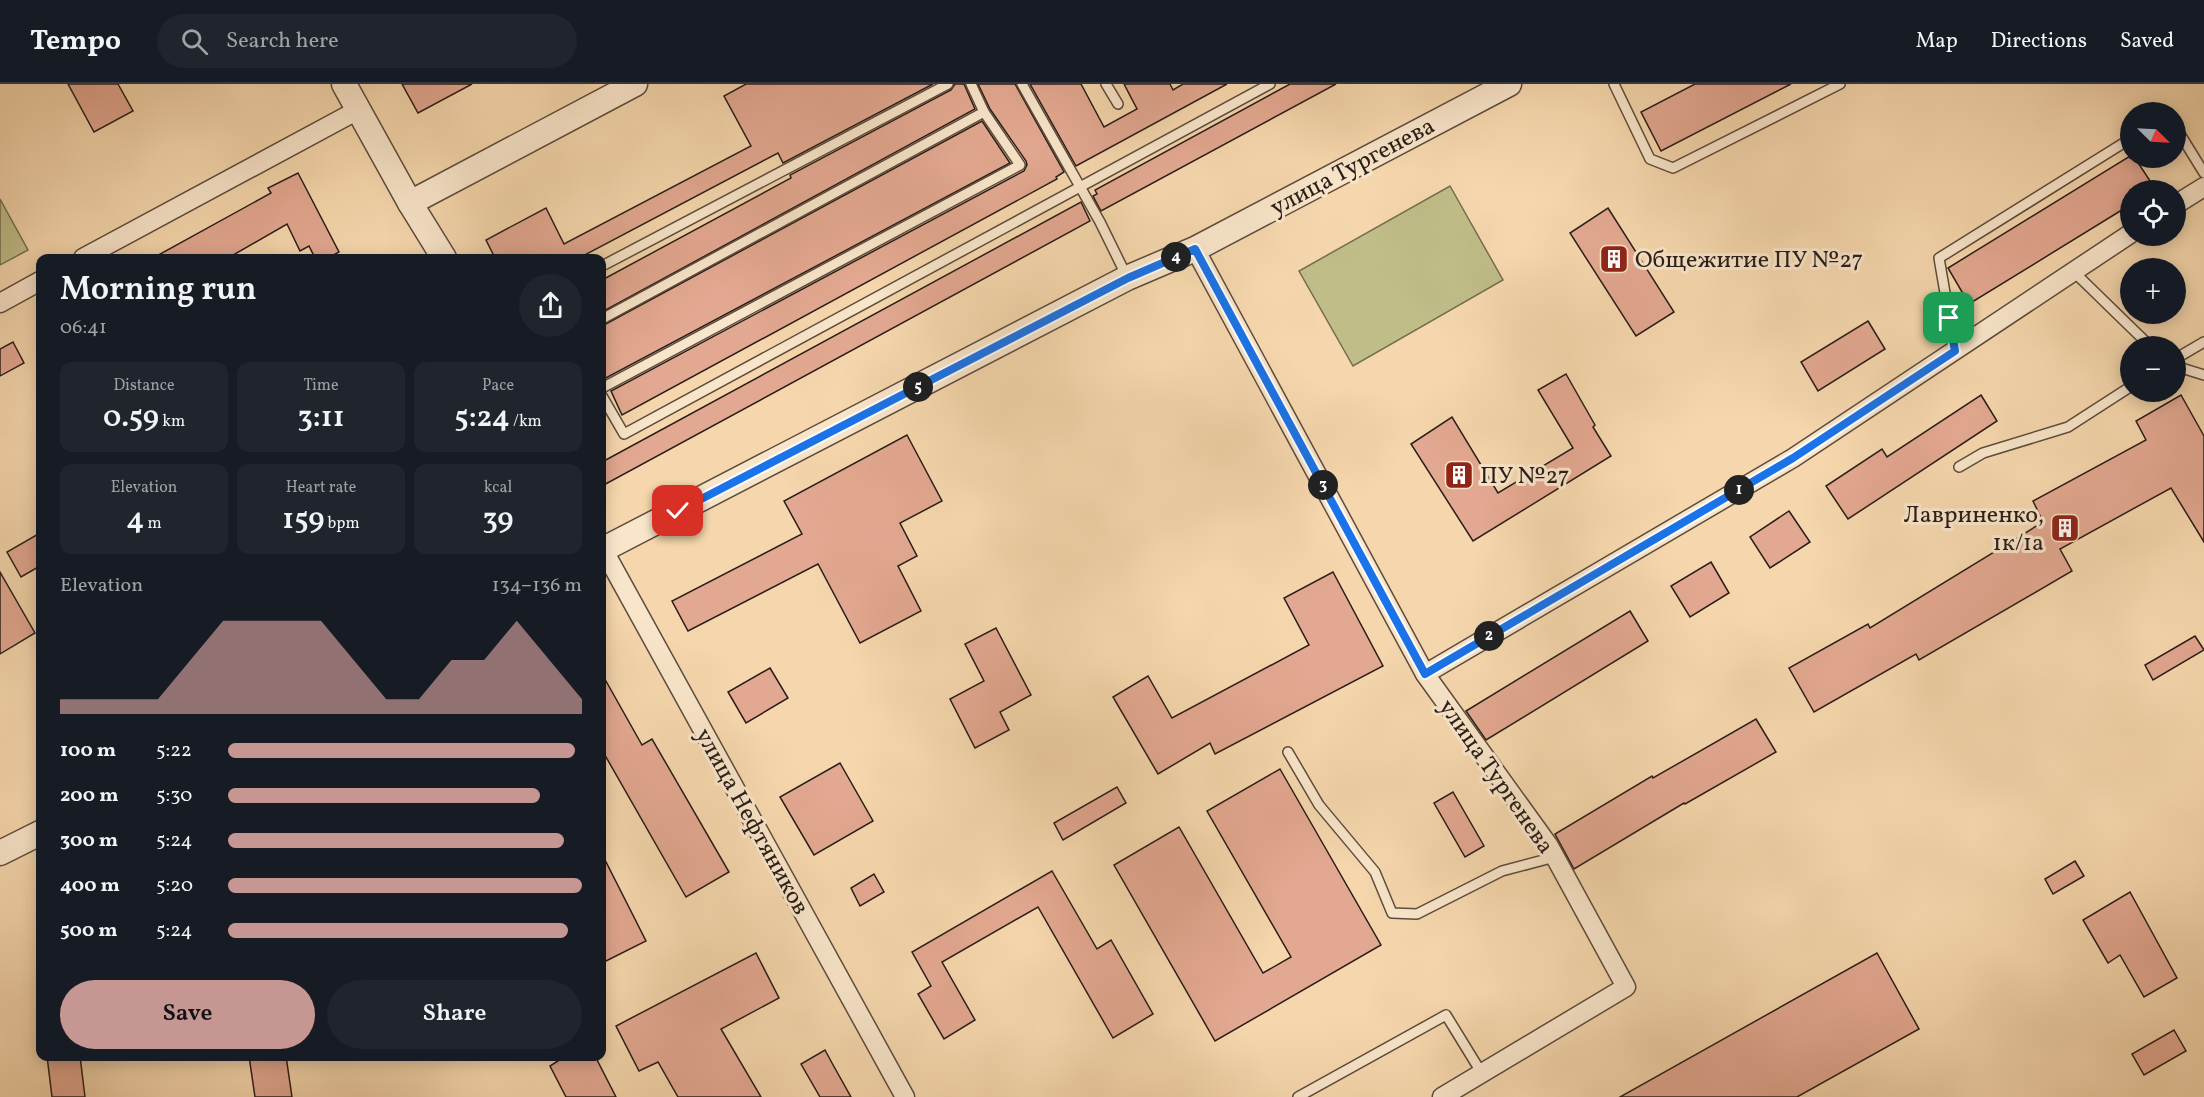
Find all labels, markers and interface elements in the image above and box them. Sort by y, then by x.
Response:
search box [157,14,577,68]
text: Tempo [30,22,121,61]
icon: search [178,25,211,58]
text: Search here [226,26,339,57]
text: Map [1916,27,1958,56]
text: Directions [1991,27,2087,56]
text: Saved [2120,27,2174,56]
north arrow [2120,102,2186,168]
map controls [2120,102,2186,402]
street label: улица Тургенева [1265,110,1441,226]
button: locate [2120,180,2186,246]
pin: 4 [1161,242,1191,272]
building icon: Общежитие ПУ №27 [1598,243,1630,275]
place label: Общежитие ПУ №27 [1635,244,1863,278]
text: 4 [1171,246,1181,268]
button: + [2120,258,2186,324]
text: Morning run [60,268,257,314]
button: share [519,274,582,337]
pin [1923,292,1974,343]
icon: arrive [1932,301,1965,334]
text: 06:41 [60,314,107,342]
button: − [2120,336,2186,402]
pin: 5 [903,372,933,402]
text: Distance [113,375,175,397]
text: Time [303,375,339,397]
text: Pace [482,375,514,397]
text: 5 [914,376,922,398]
text: 0.59 [103,397,159,439]
text: 3:11 [297,397,345,439]
text: 5:24 [454,397,510,439]
text: km [159,411,185,433]
text: /km [510,411,542,433]
building icon: ПУ №27 [1443,459,1475,491]
place label: ПУ №27 [1480,460,1569,494]
pin: 3 [1308,470,1338,500]
text: 3 [1319,474,1327,496]
pin: 1 [1724,475,1754,505]
text: Elevation [111,477,177,499]
text: Heart rate [286,477,356,499]
text: kcal [484,477,512,499]
text: 1 [1736,479,1742,501]
pin [652,485,703,536]
icon: check [661,494,694,527]
text: 4 [126,499,144,541]
text: 159 [282,499,324,541]
text: 39 [482,499,514,541]
place label: Лавриненко, 1к/1а [1904,499,2044,561]
building icon: Лавриненко, 1к/1а [2049,512,2081,544]
text: m [144,513,162,535]
text: bpm [324,513,360,535]
text: Elevation [60,572,143,600]
text: 134–136 m [492,572,582,600]
pin: 2 [1474,621,1504,651]
text: 2 [1485,625,1493,647]
street label: улица Тургенева [1429,693,1562,862]
street label: улица Нефтяников [686,722,817,922]
text: 100 m [60,737,116,765]
text: 5:22 [156,737,192,765]
text: 200 m [60,782,118,810]
text: 5:30 [156,782,192,810]
text: 300 m [60,827,118,855]
text: 5:24 [156,827,192,855]
text: 400 m [60,872,120,900]
text: 5:20 [156,872,193,900]
text: 500 m [60,917,118,945]
text: 5:24 [156,917,192,945]
button: Save [60,980,315,1049]
button: Share [327,980,582,1049]

